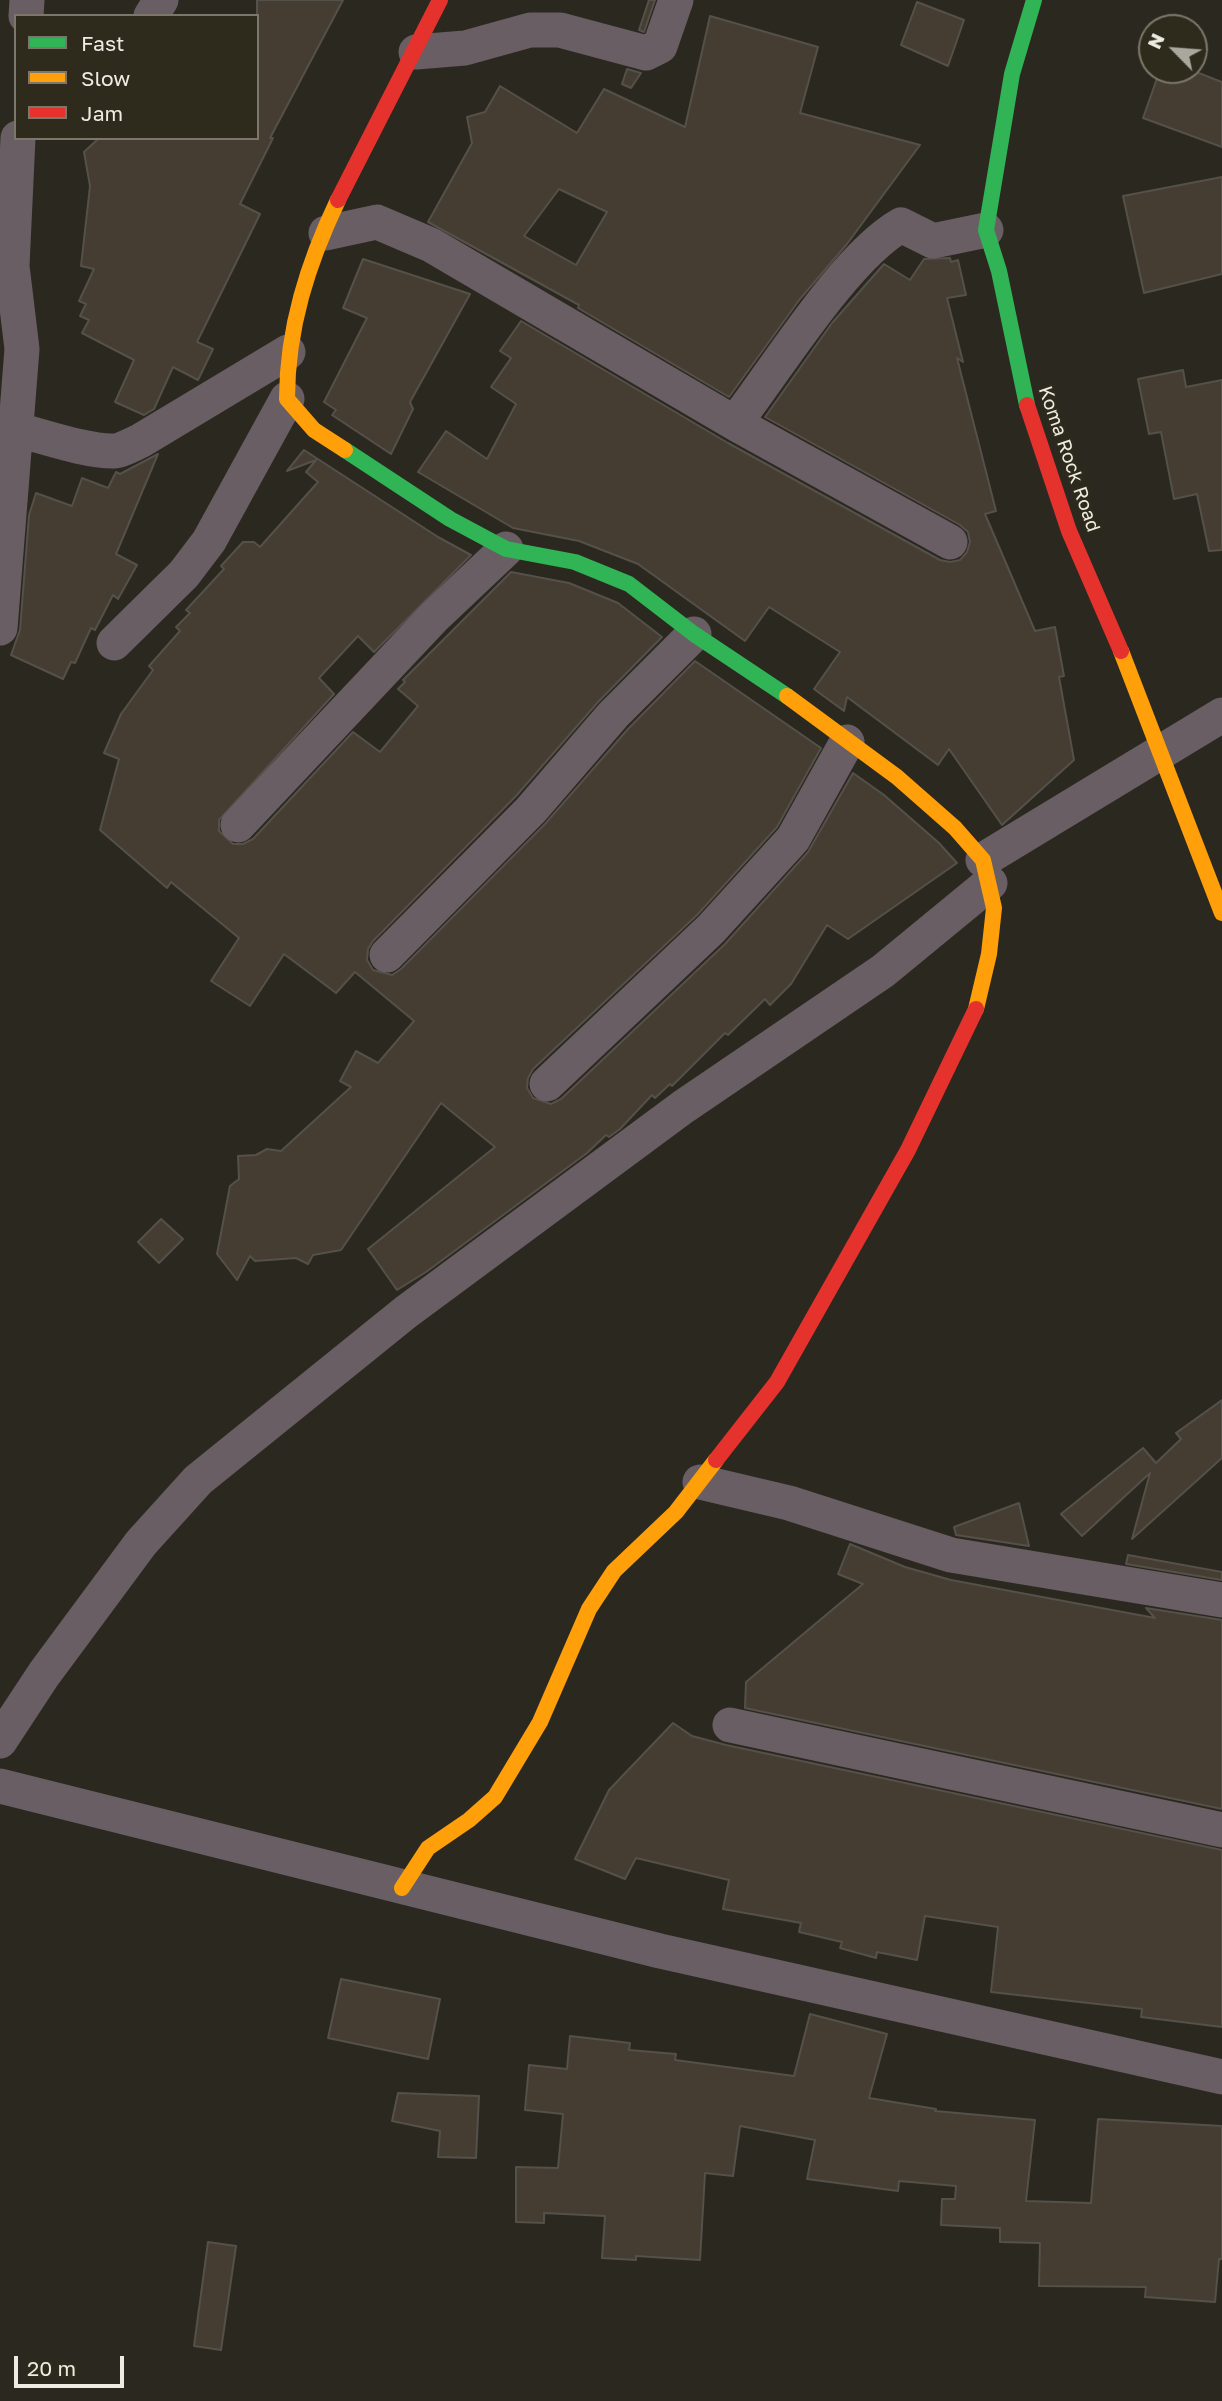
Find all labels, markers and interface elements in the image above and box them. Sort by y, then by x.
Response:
legend [14,14,259,140]
north arrow [1138,14,1208,84]
text: N [1142,29,1169,52]
text: Fast [81,30,124,56]
text: Slow [81,65,130,91]
text: Jam [81,100,123,126]
street label: Koma Rock Road [1033,383,1105,535]
scale bar [18,2342,128,2386]
text: 20 m [27,2355,76,2381]

